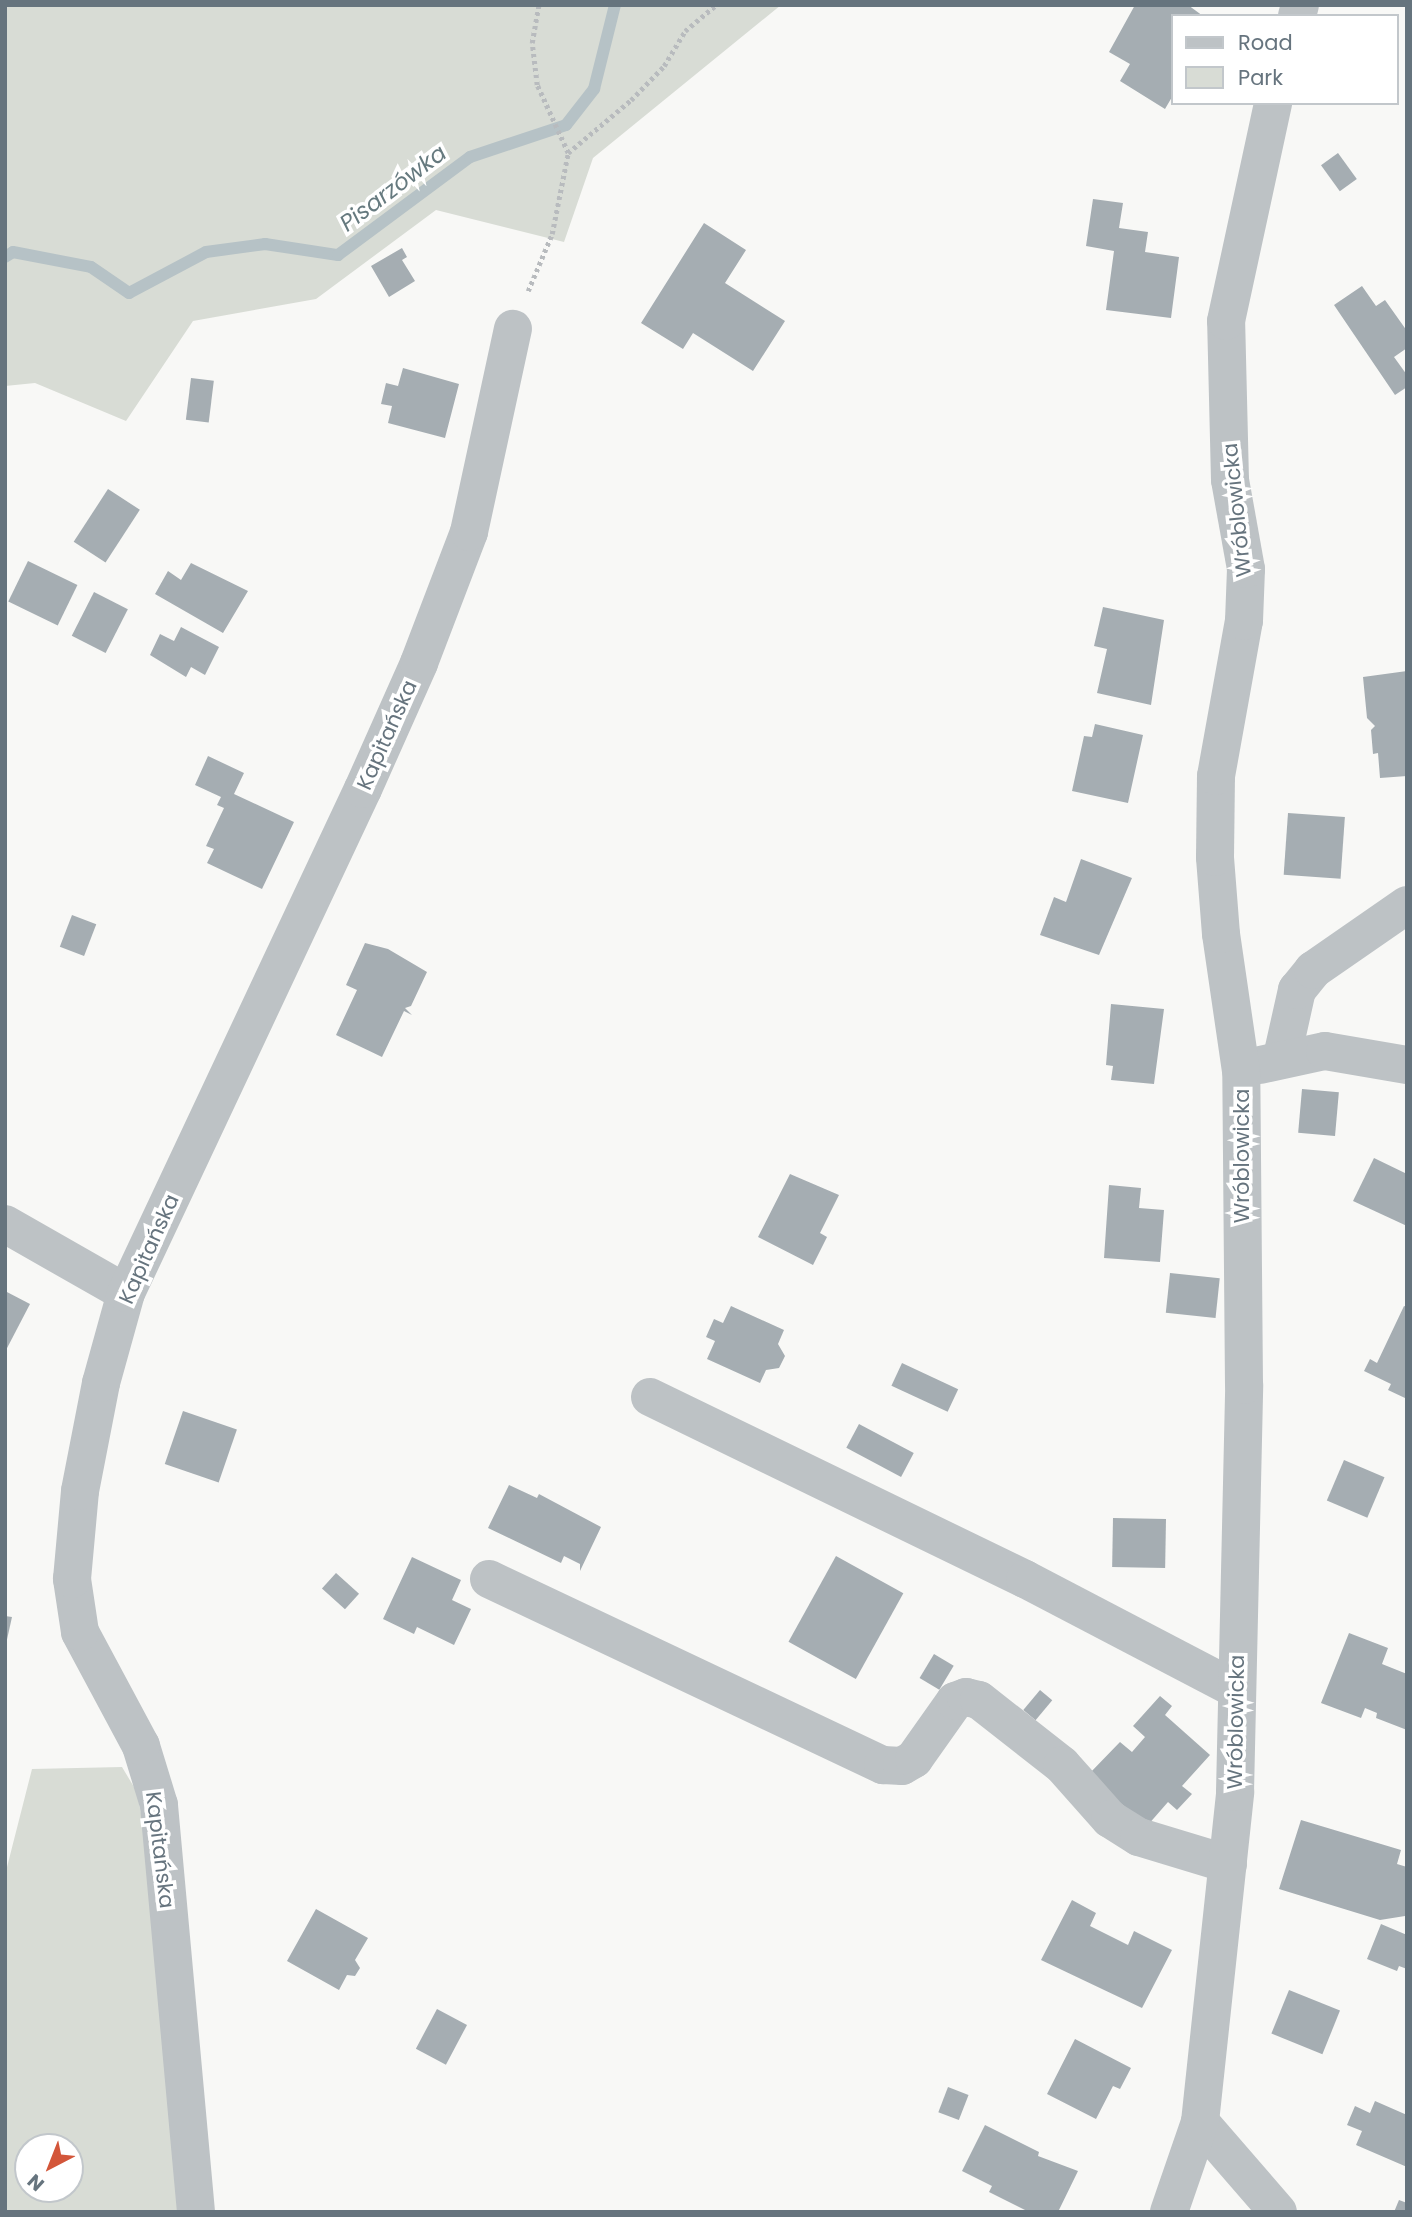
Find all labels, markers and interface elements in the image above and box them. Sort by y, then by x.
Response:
legend [1170,14,1398,105]
text: Road [1238,28,1293,57]
text: Park [1238,63,1283,92]
water label: Pisarzówka [334,139,452,237]
street label: Wróblowicka [1217,442,1257,578]
street label: Kapitańska [352,676,422,794]
street label: Wróblowicka [1229,1089,1255,1223]
street label: Kapitańska [114,1190,184,1308]
street label: Wróblowicka [1222,1654,1250,1790]
street label: Kapitańska [140,1790,180,1910]
north arrow [14,2133,84,2203]
text: N [22,2168,50,2197]

